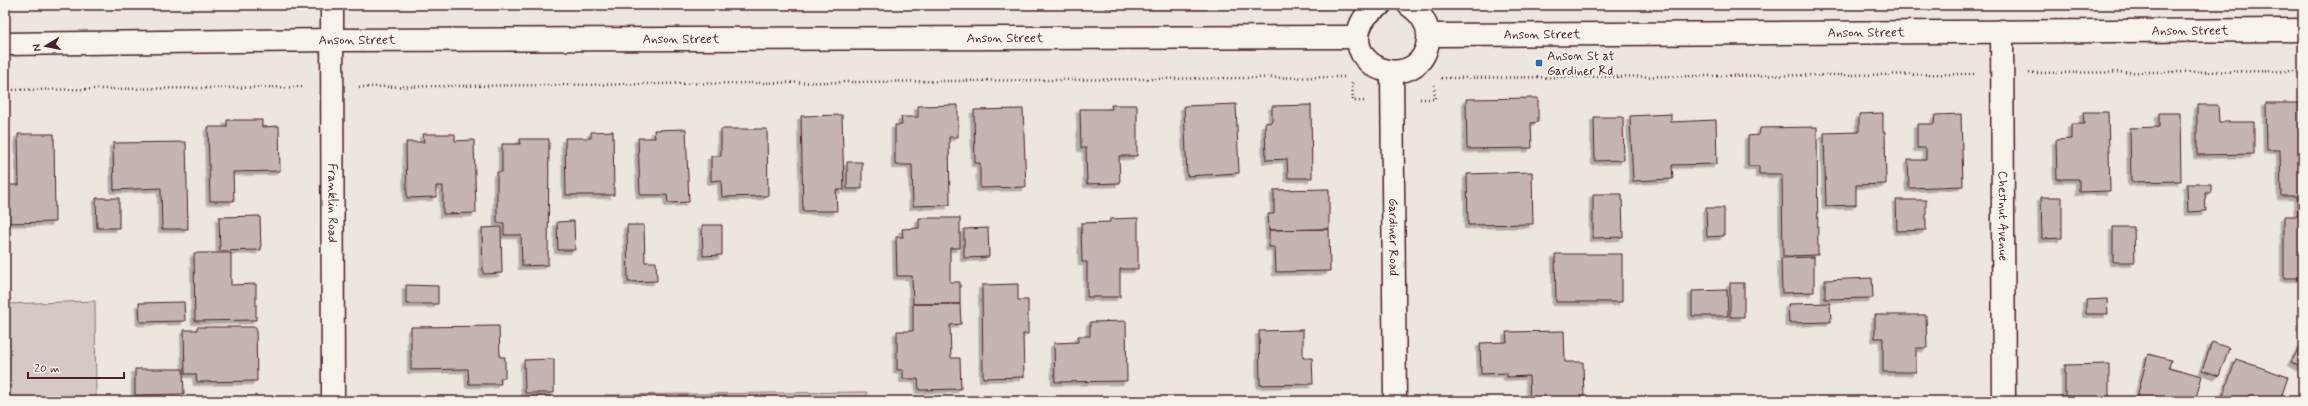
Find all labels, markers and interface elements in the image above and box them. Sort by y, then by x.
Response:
street label: Anson Street [2151,22,2229,39]
street label: Anson Street [1827,24,1905,41]
north arrow [26,26,66,66]
street label: Anson Street [1503,26,1581,43]
street label: Anson Street [966,29,1044,47]
street label: Anson Street [642,30,720,48]
street label: Anson Street [318,31,396,49]
text: N [30,43,45,52]
place label: Anson St at Gardiner Rd [1547,48,1615,80]
marker: Anson St at Gardiner Rd [1534,58,1544,68]
street label: Franklin Road [324,163,341,243]
street label: Chestnut Avenue [1994,171,2012,261]
street label: Gardiner Road [1385,198,1402,276]
scale bar [28,354,124,380]
text: 20 m [34,361,60,377]

